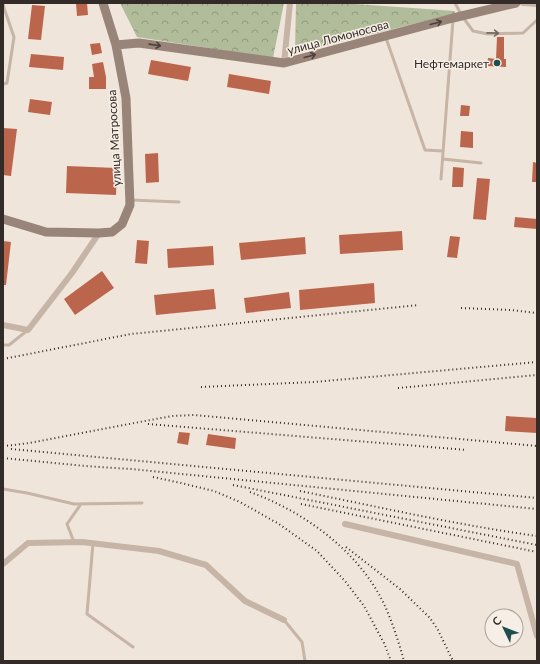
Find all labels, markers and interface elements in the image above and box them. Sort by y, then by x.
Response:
street label: улица Ломоносова [286,16,390,58]
one-way arrow [429,19,442,26]
one-way arrow [486,29,499,37]
one-way arrow [148,42,161,49]
one-way arrow [304,52,317,60]
place label: Нефтемаркет [414,56,489,71]
marker: Нефтемаркет [492,58,502,68]
street label: улица Матросова [104,89,124,187]
north arrow [484,608,524,648]
text: С [489,613,504,628]

